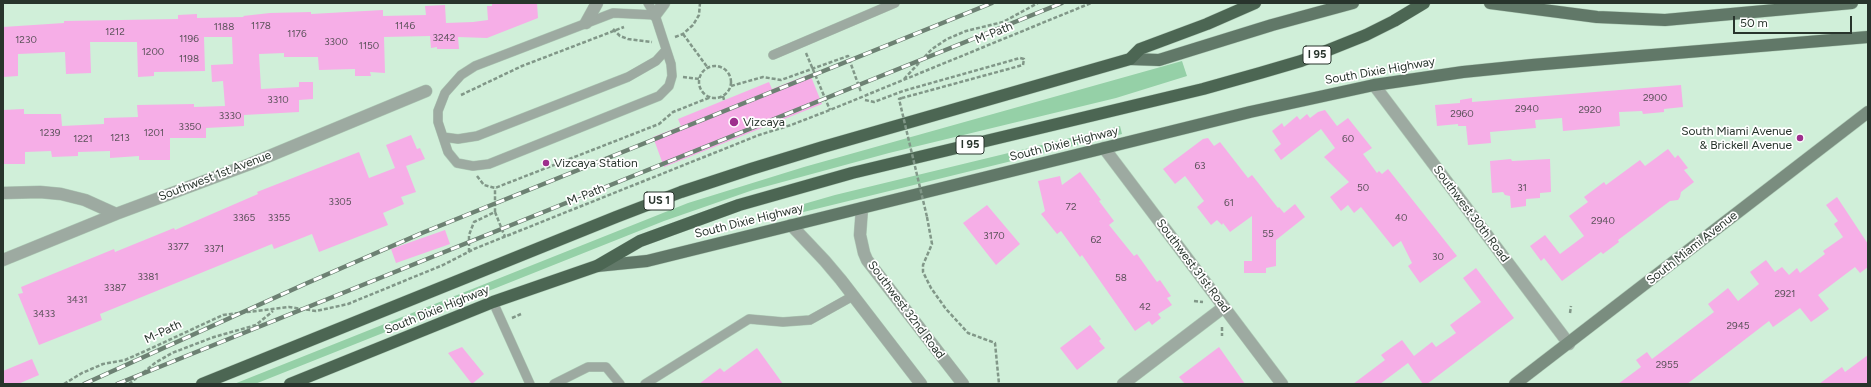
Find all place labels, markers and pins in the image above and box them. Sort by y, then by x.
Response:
place label: Vizcaya [743,115,785,129]
marker: Vizcaya [728,116,740,128]
place label: South Miami Avenue & Brickell Avenue [1681,124,1792,152]
marker: South Miami Avenue & Brickell Avenue [1795,133,1805,143]
place label: Vizcaya Station [554,156,638,170]
marker: Vizcaya Station [541,158,551,168]

